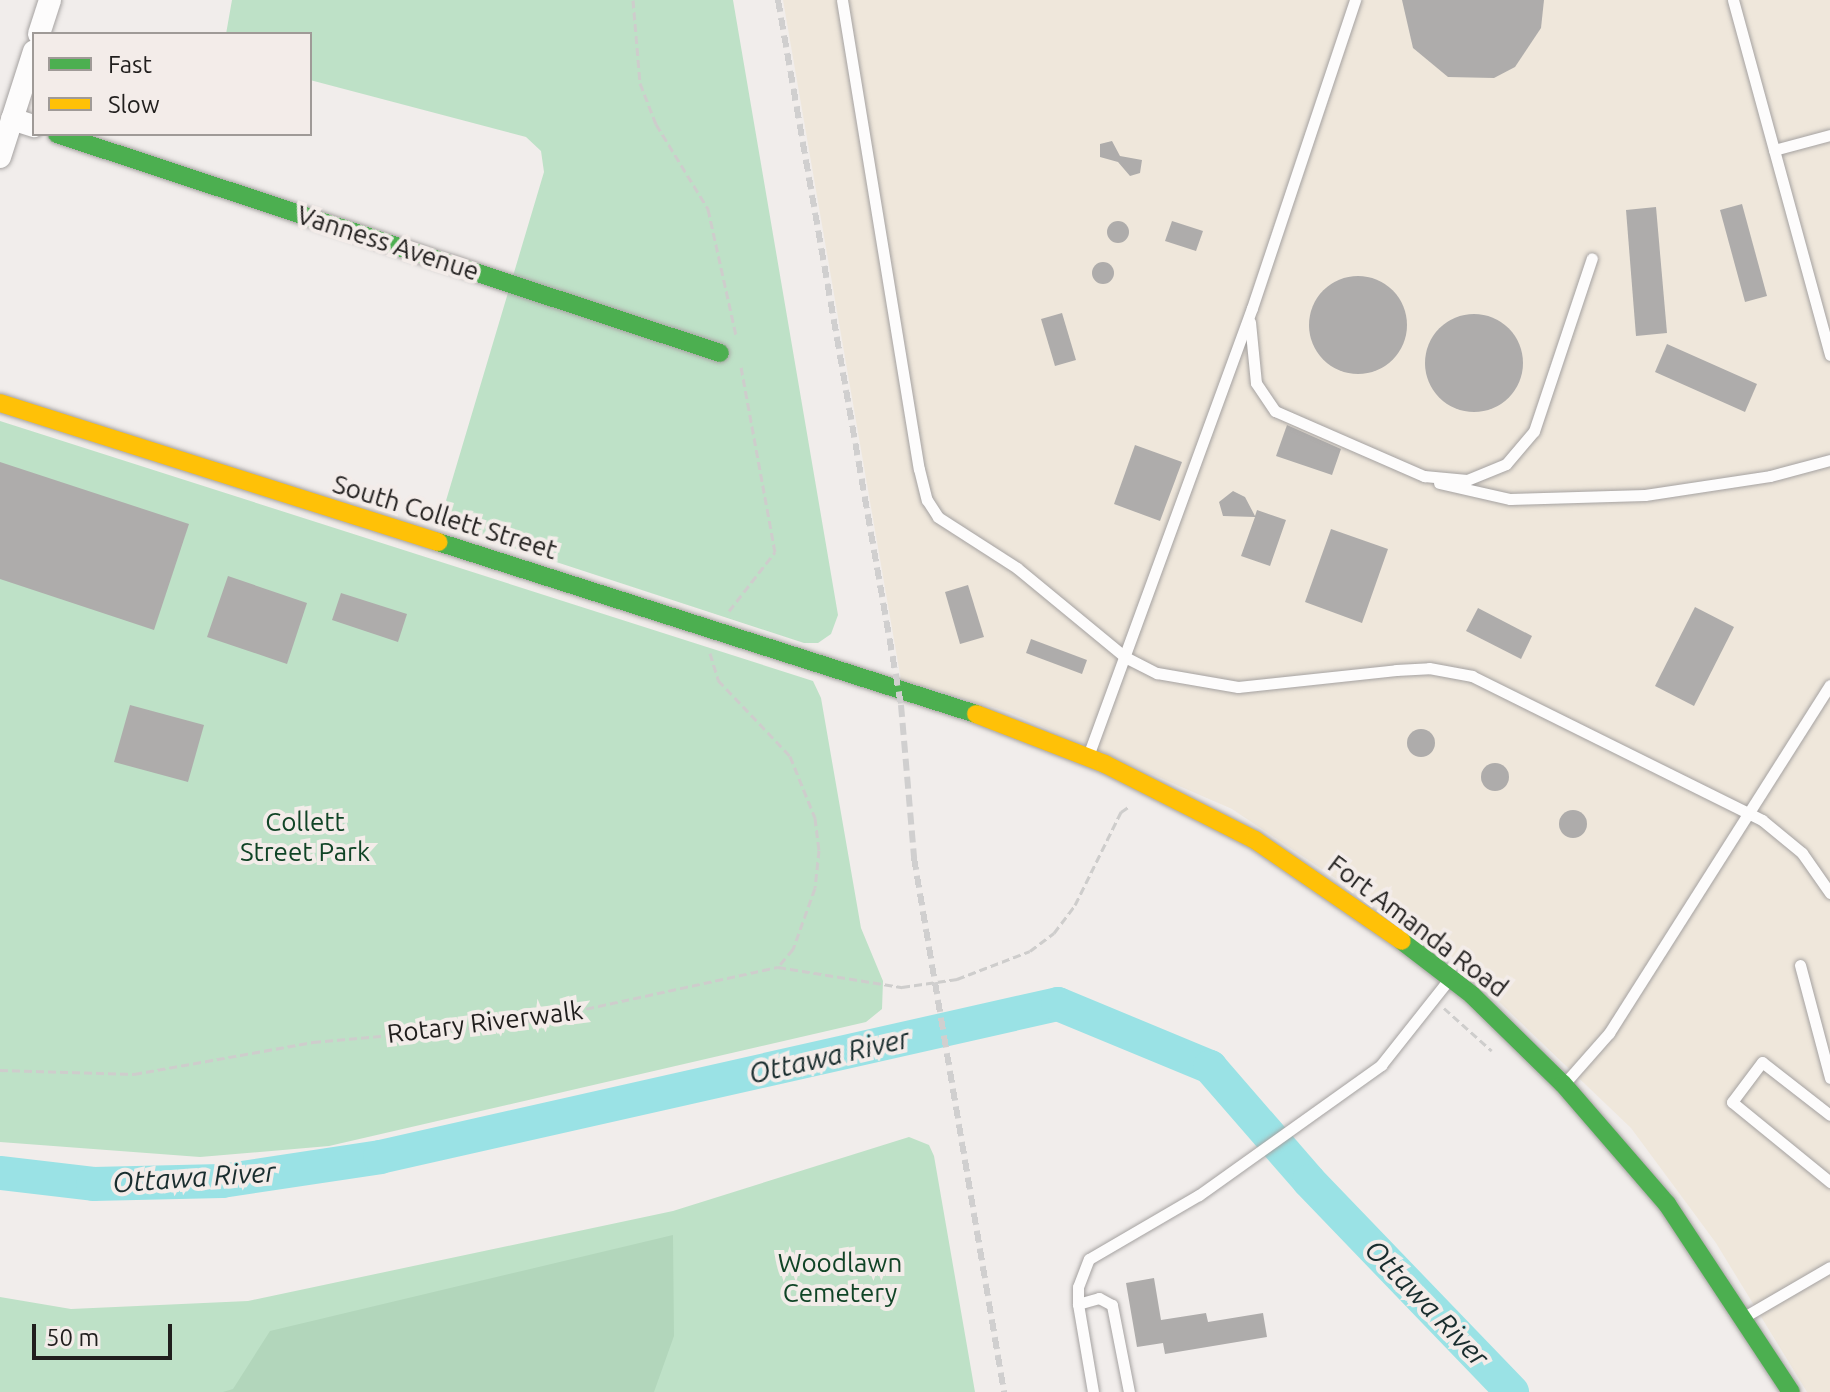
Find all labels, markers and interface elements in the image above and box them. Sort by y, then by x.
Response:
legend [32,32,312,136]
text: Fast [108,51,152,78]
text: Slow [108,91,160,118]
street label: Vanness Avenue [293,199,483,287]
street label: South Collett Street [329,468,561,566]
park label: Collett Street Park [240,806,370,868]
street label: Fort Amanda Road [1322,848,1514,1004]
street label: Rotary Riverwalk [385,995,585,1049]
water label: Ottawa River [745,1021,913,1091]
water label: Ottawa River [111,1155,277,1199]
water label: Ottawa River [1358,1232,1496,1374]
park label: Woodlawn Cemetery [778,1247,902,1308]
scale bar [36,1308,176,1358]
text: 50 m [46,1324,99,1351]

